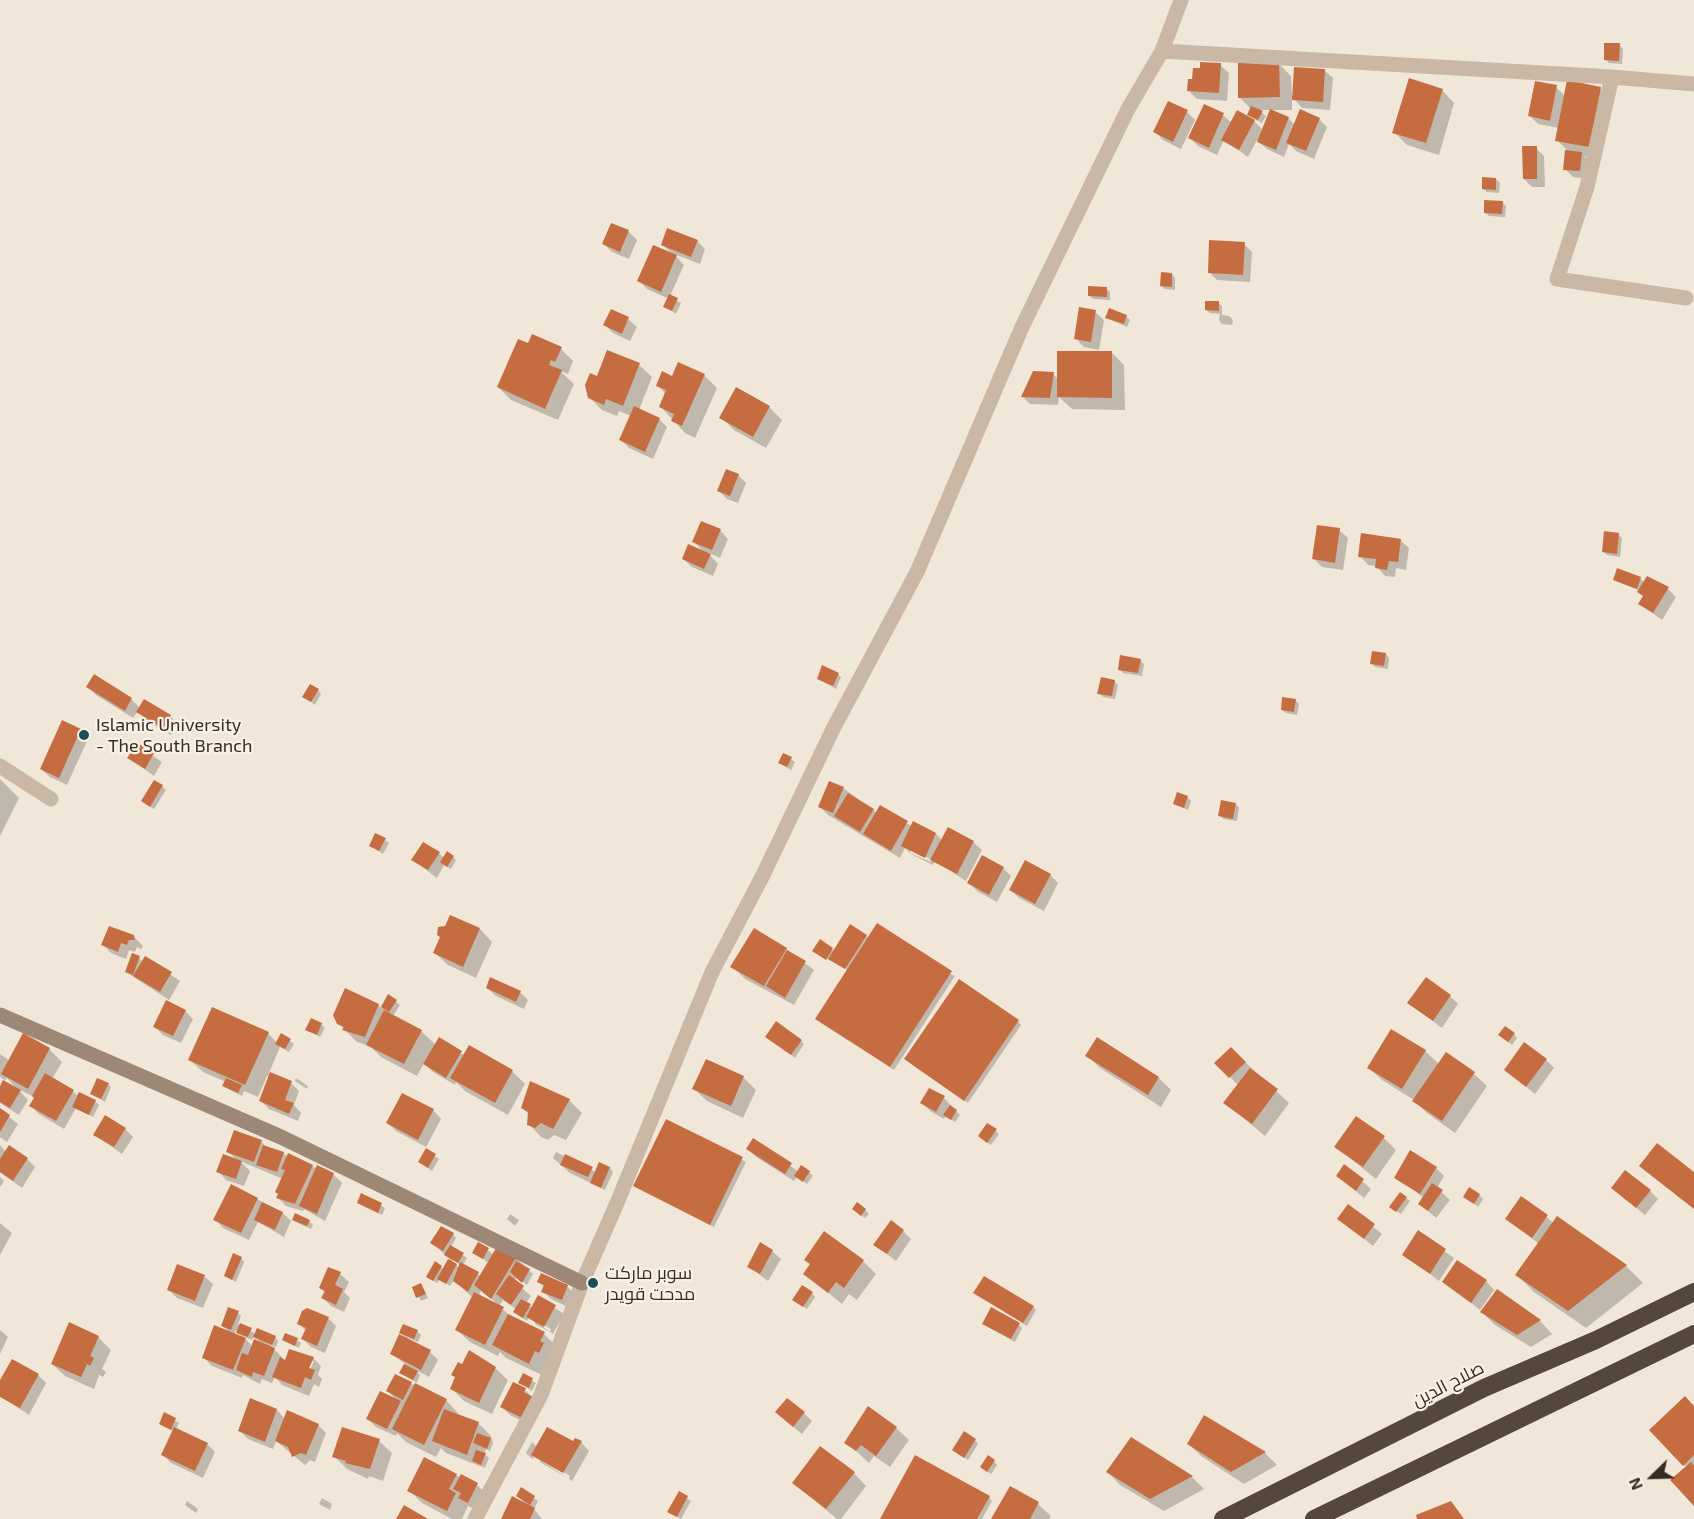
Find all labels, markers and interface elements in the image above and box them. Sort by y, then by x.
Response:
place label: Islamic University - The South Branch [96,714,253,756]
marker: Islamic University - The South Branch [77,728,91,742]
place label: سوبر ماركت مدحت قويدر [605,1262,695,1304]
marker: سوبر ماركت مدحت قويدر [586,1276,600,1290]
street label: صلاح الدين [1408,1357,1488,1411]
north arrow [1622,1447,1682,1507]
text: N [1624,1475,1646,1493]

